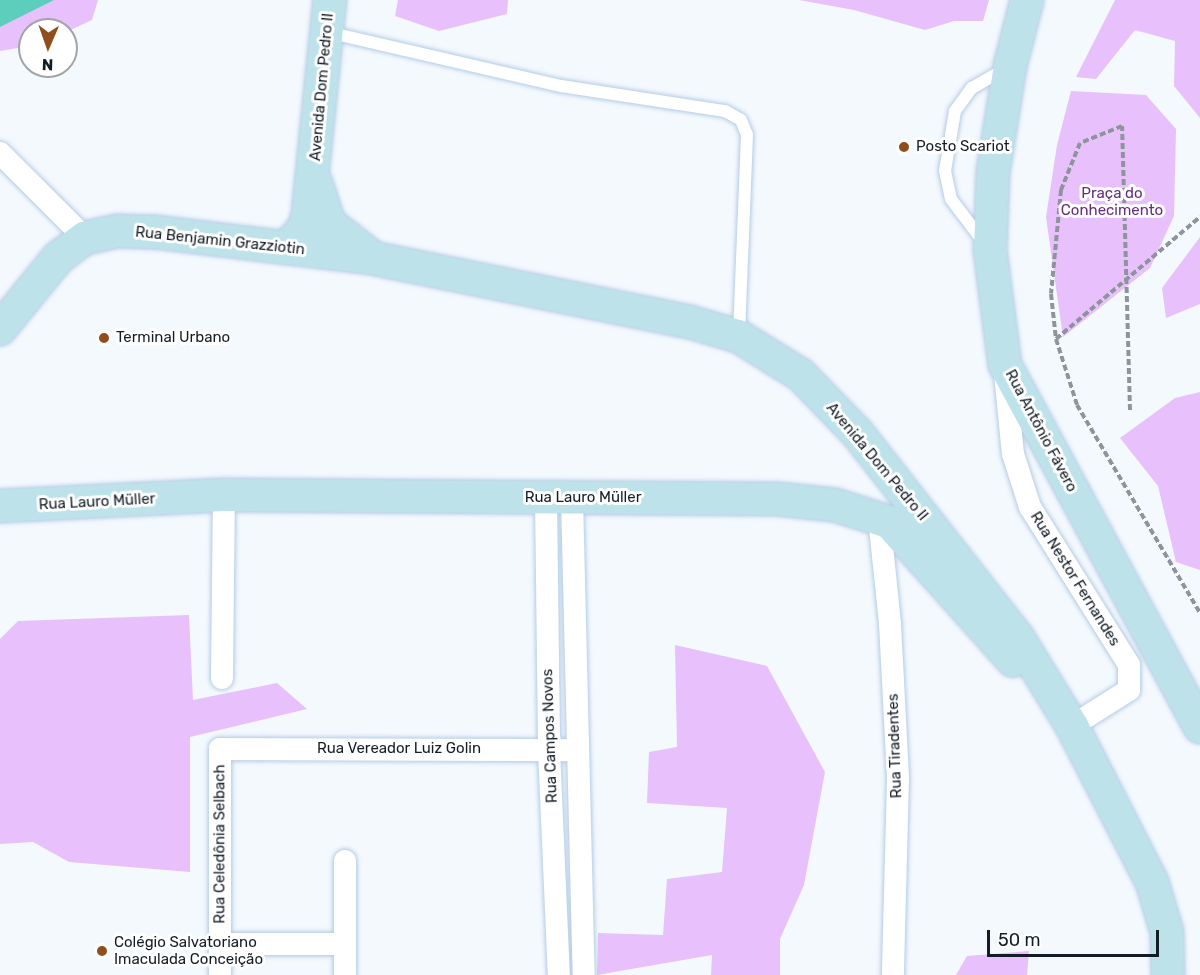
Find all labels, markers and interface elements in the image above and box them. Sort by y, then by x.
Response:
street label: Avenida Dom Pedro II [307,12,337,162]
north arrow [18,18,78,78]
text: N [41,55,54,74]
place label: Posto Scariot [916,138,1010,156]
marker: Posto Scariot [897,140,911,154]
park label: Praça do Conhecimento [1061,184,1163,219]
street label: Rua Benjamin Grazziotin [134,223,306,259]
place label: Terminal Urbano [116,329,230,347]
marker: Terminal Urbano [97,331,111,345]
street label: Rua Antônio Fávero [1001,367,1081,495]
street label: Avenida Dom Pedro II [822,399,932,525]
street label: Rua Lauro Müller [525,489,641,507]
street label: Rua Lauro Müller [38,490,156,514]
street label: Rua Nestor Fernandes [1026,508,1124,650]
street label: Rua Campos Novos [539,669,561,803]
street label: Rua Tiradentes [884,693,906,799]
street label: Rua Vereador Luiz Golin [317,740,481,758]
street label: Rua Celedônia Selbach [211,764,229,924]
scale bar [990,918,1162,956]
text: 50 m [998,929,1041,951]
place label: Colégio Salvatoriano Imaculada Conceição [114,933,263,968]
marker: Colégio Salvatoriano Imaculada Conceição [95,944,109,958]

